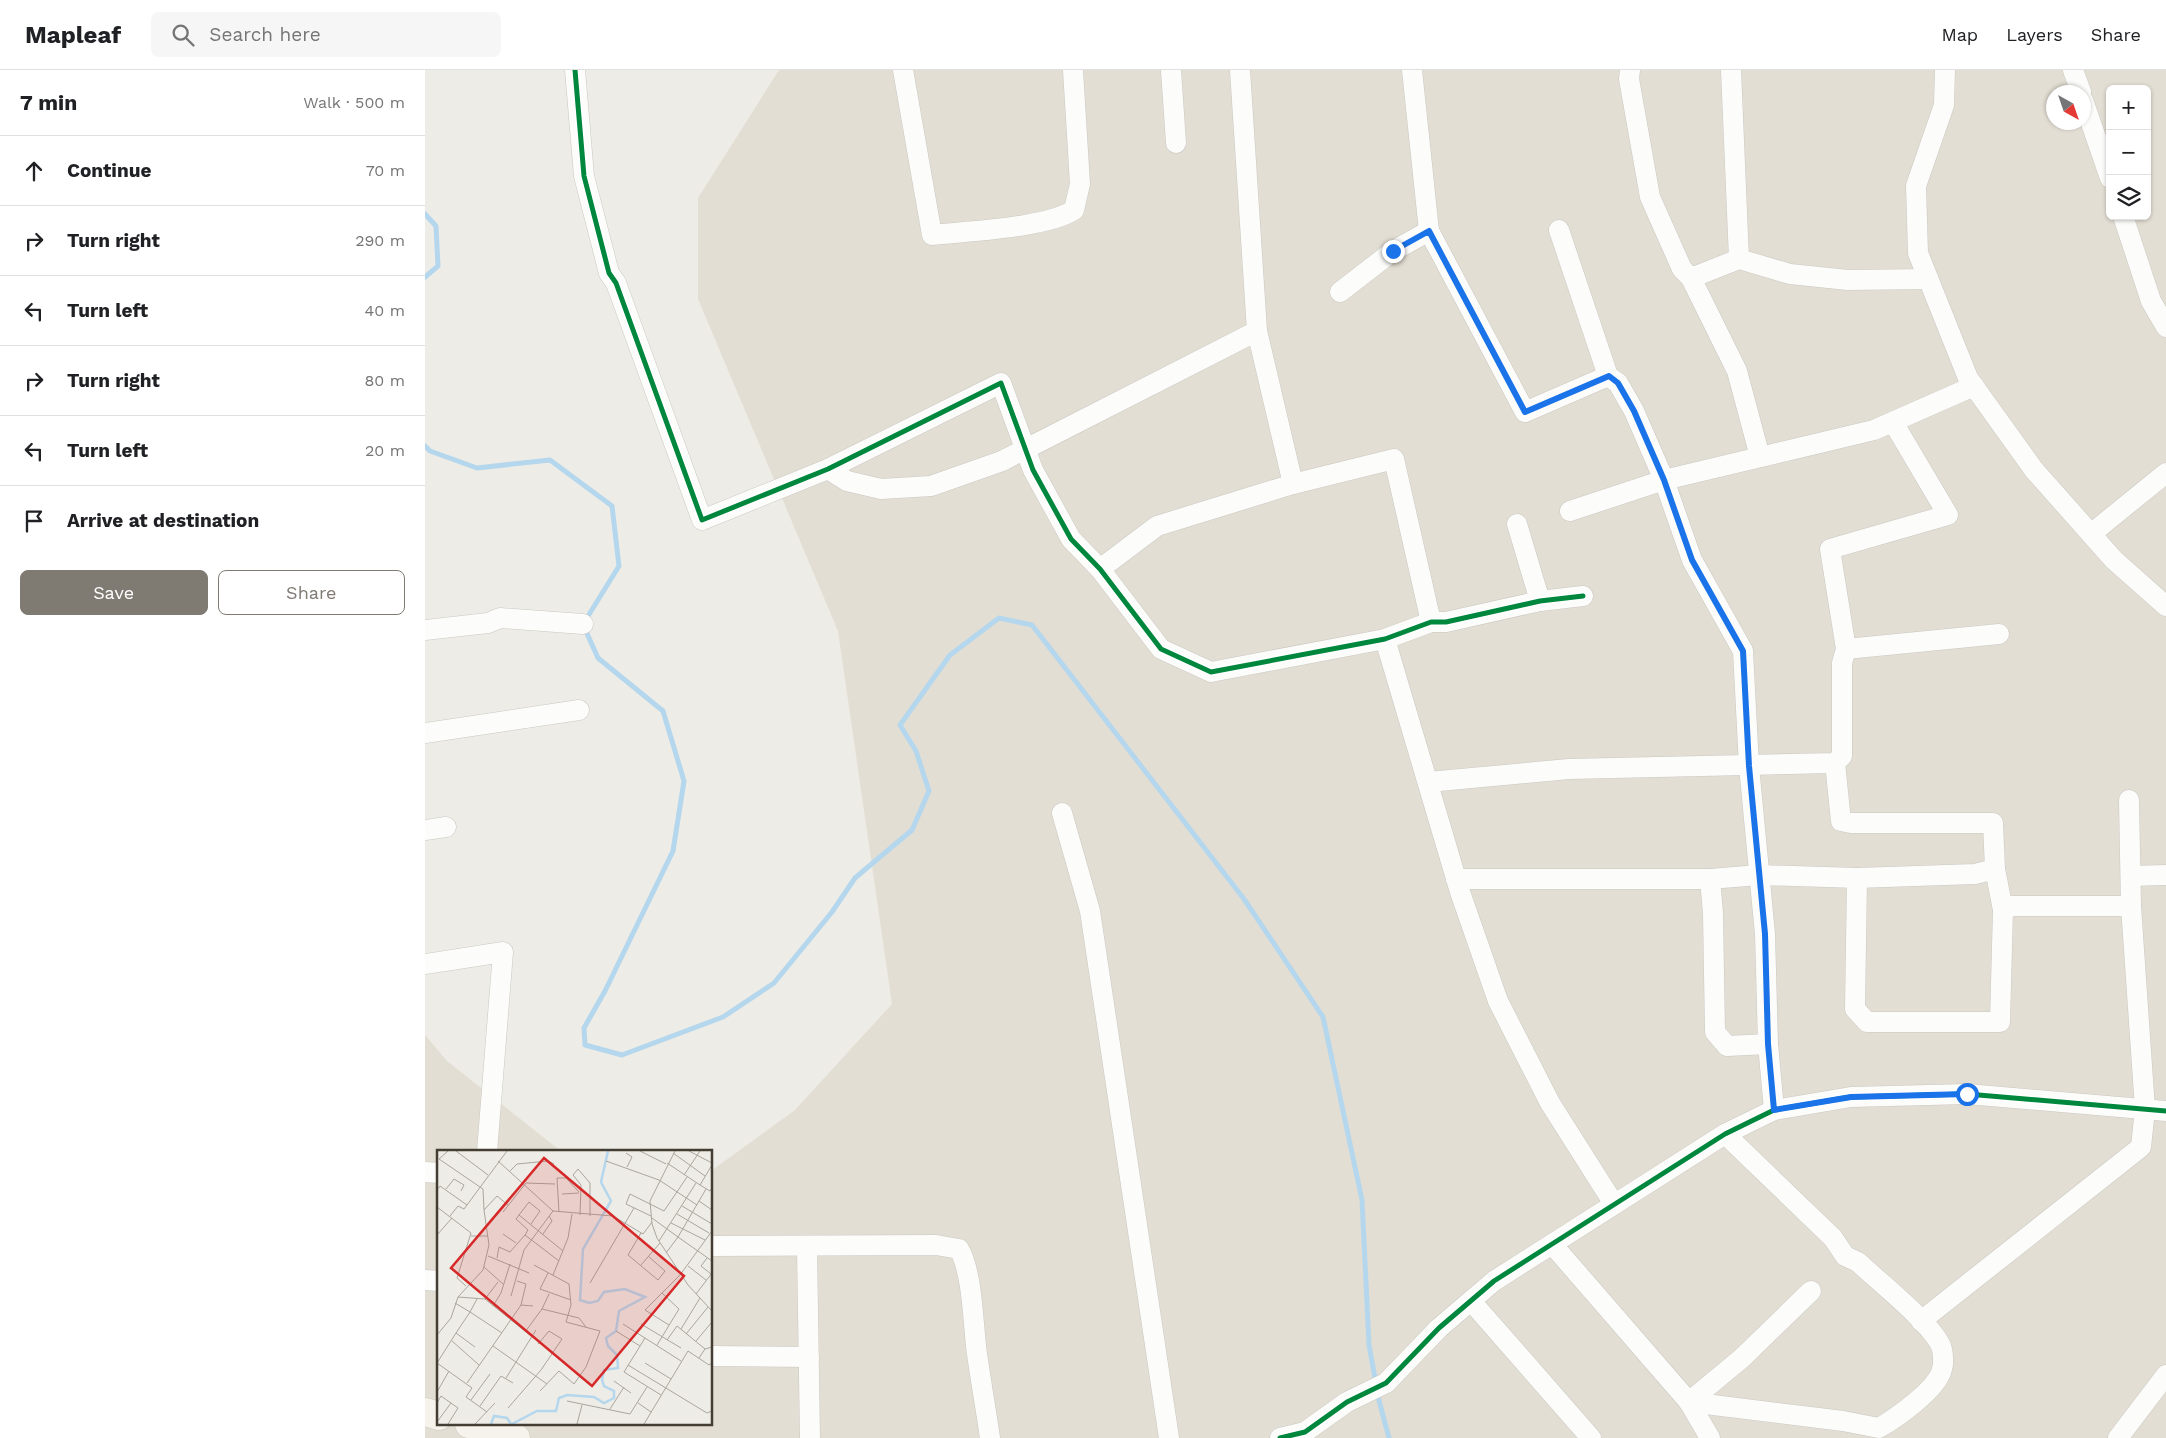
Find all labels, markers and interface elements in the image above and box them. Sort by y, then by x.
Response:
search box [151,12,501,57]
text: Mapleaf [25,21,121,49]
icon: search [169,21,197,49]
text: Search here [209,23,321,46]
text: Map [1941,24,1978,45]
text: Layers [2006,24,2063,45]
text: Share [2091,24,2141,45]
north arrow [2046,85,2091,130]
map controls [2106,85,2151,220]
button: + [2106,85,2151,130]
text: 7 min [20,90,77,115]
text: Walk · 500 m [303,93,405,112]
button: − [2106,130,2151,175]
icon: ahead [20,157,48,185]
text: Continue [67,159,151,182]
text: 70 m [366,161,405,180]
button: layers [2106,175,2151,220]
icon: right [20,227,48,255]
text: Turn right [67,229,160,252]
text: 290 m [355,231,405,250]
route end [1382,240,1405,263]
icon: left [20,297,48,325]
text: Turn left [67,299,148,322]
text: 40 m [365,301,405,320]
icon: right [20,367,48,395]
text: Turn right [67,369,160,392]
text: 80 m [364,371,405,390]
icon: left [20,437,48,465]
text: Turn left [67,439,148,462]
text: 20 m [365,441,405,460]
icon: arrive [20,507,48,535]
text: Arrive at destination [67,509,259,532]
button: Save [20,570,208,615]
button: Share [218,570,405,615]
route start [1956,1083,1979,1106]
inset map [437,1150,713,1426]

